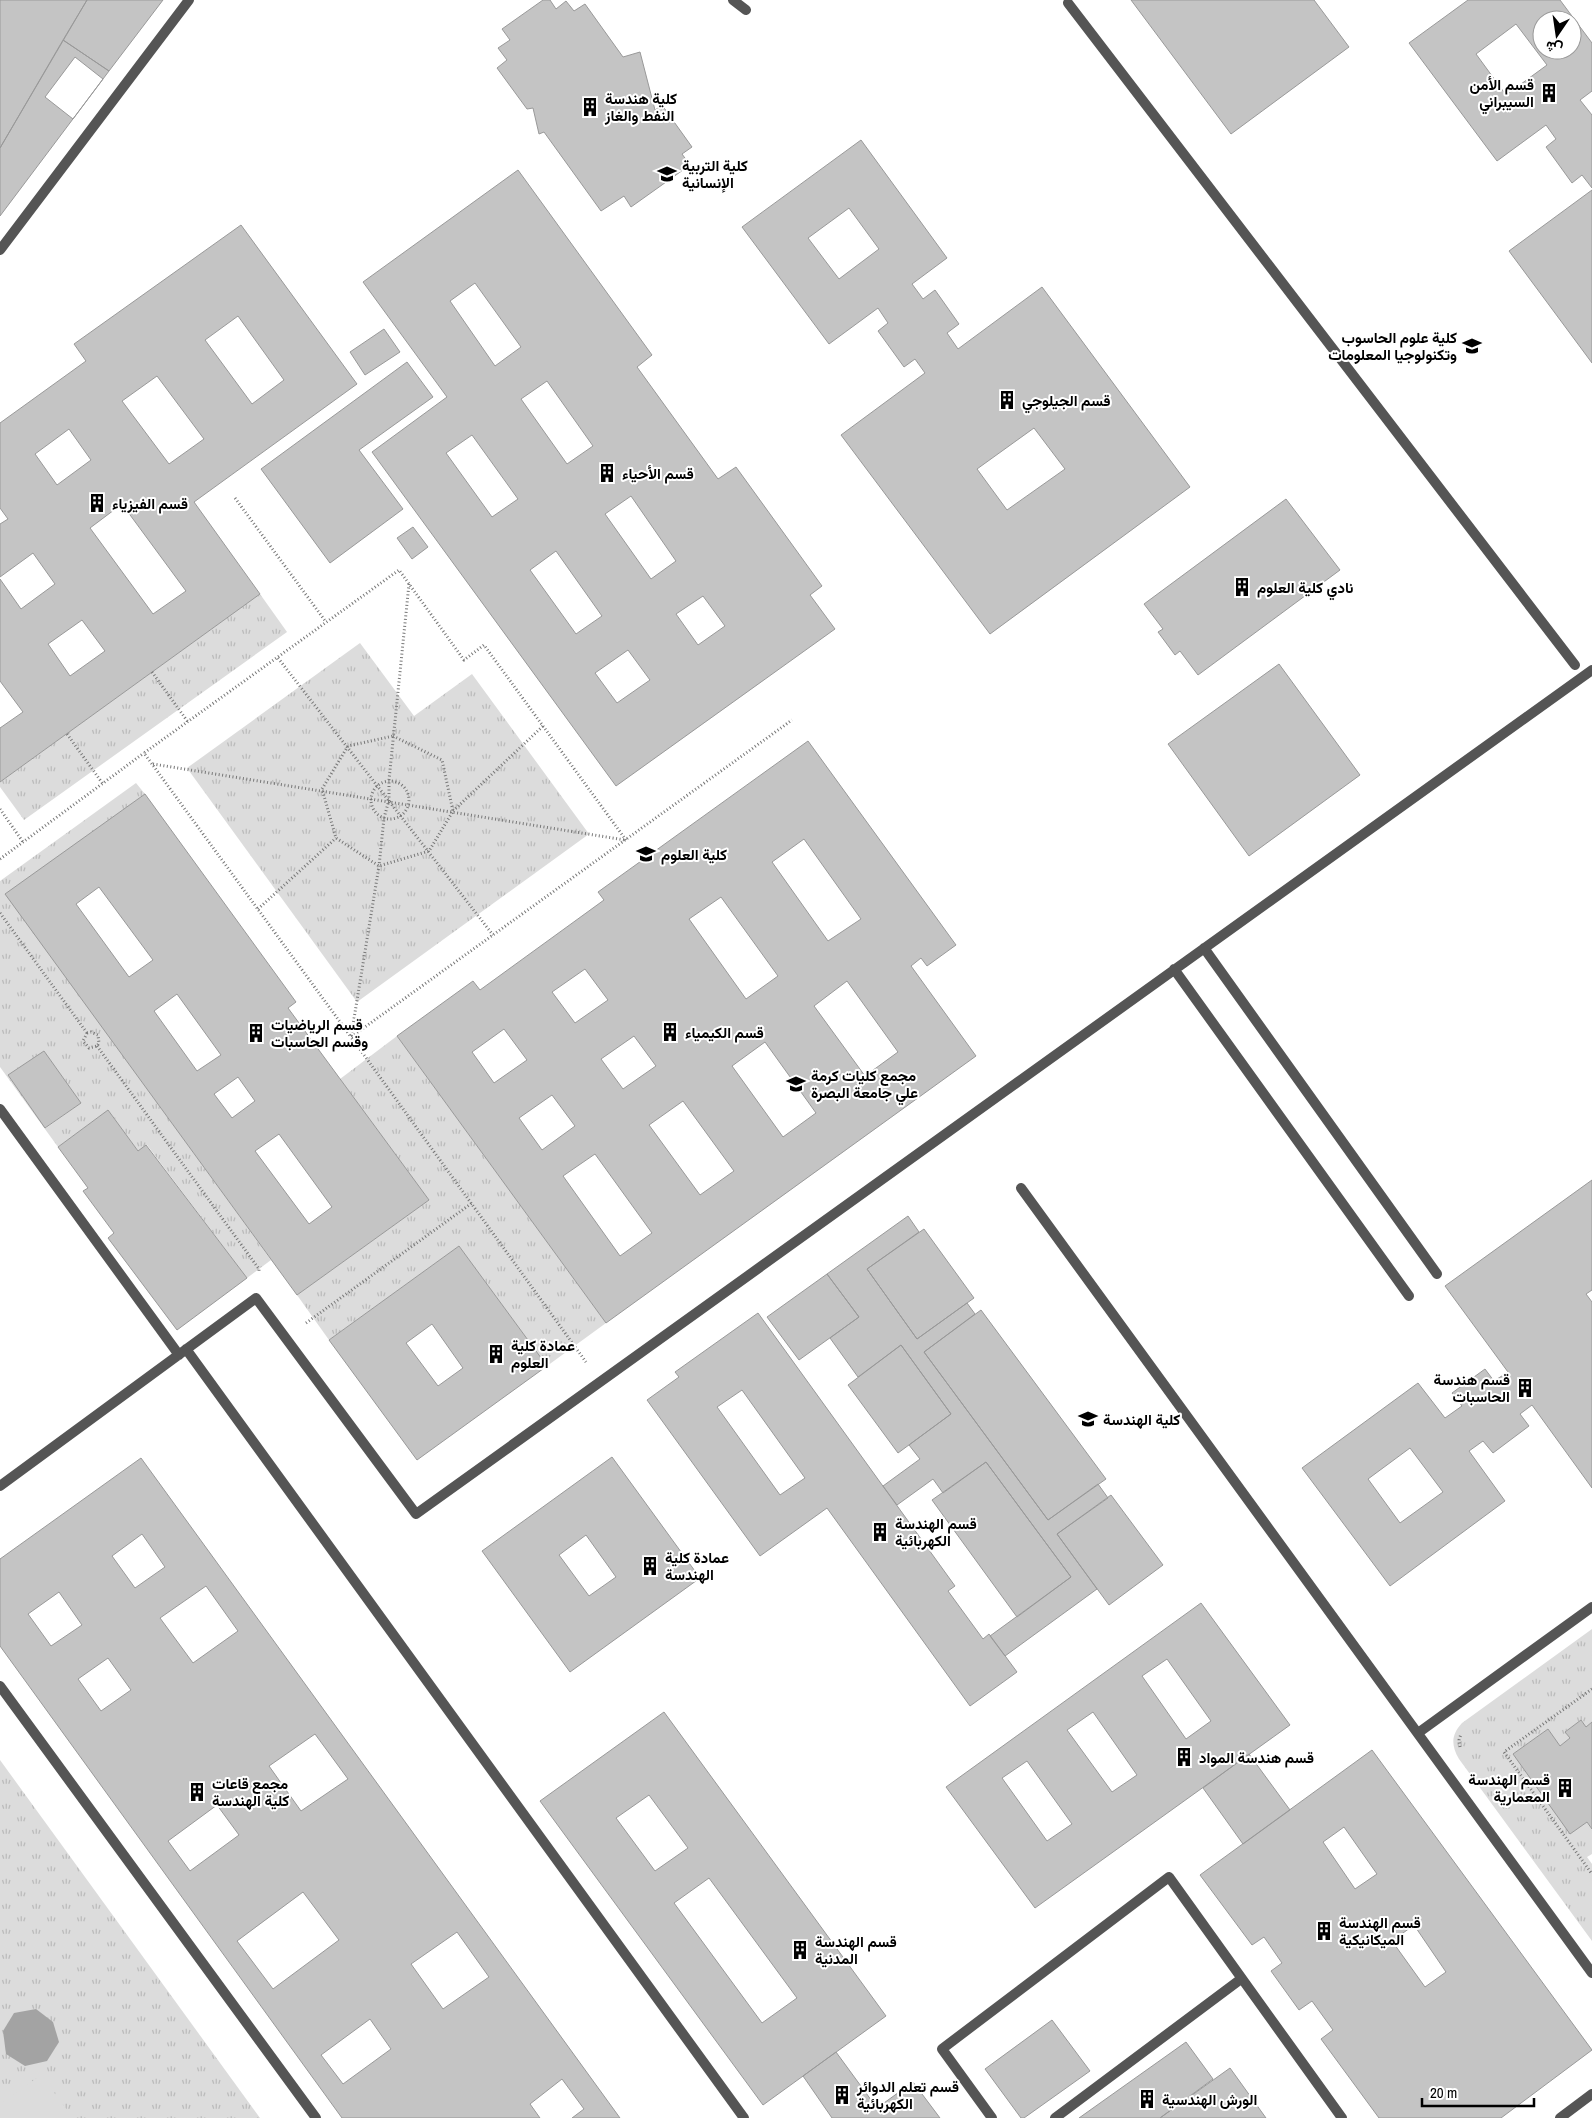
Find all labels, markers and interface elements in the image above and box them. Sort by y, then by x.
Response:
north arrow [1532,10,1582,60]
text: ش [1544,37,1564,58]
place label: قسم الأمن السيبراني [1469,74,1534,115]
building icon: قسم الأمن السيبراني [1538,82,1560,104]
place label: كلية هندسة النفط والغاز [604,88,677,126]
building icon: كلية هندسة النفط والغاز [579,96,601,118]
place label: كلية التربية الإنسانية [682,155,748,193]
school or university icon: كلية التربية الإنسانية [656,163,678,185]
place label: كلية علوم الحاسوب وتكنولوجيا المعلومات [1328,327,1457,365]
school or university icon: كلية علوم الحاسوب وتكنولوجيا المعلومات [1461,335,1483,357]
building icon: قسم الجيلوجي [996,389,1018,411]
place label: قسم الجيلوجي [1022,390,1110,414]
building icon: قسم الأحياء [596,462,618,484]
place label: قسم الأحياء [622,463,694,484]
building icon: قسم الفيزياء [86,492,108,514]
place label: قسم الفيزياء [112,493,188,514]
building icon: نادي كلية العلوم [1231,576,1253,598]
place label: نادي كلية العلوم [1257,577,1353,601]
school or university icon: كلية العلوم [635,843,657,865]
place label: كلية العلوم [661,844,727,865]
place label: قسم الرياضيات وقسم الحاسبات [271,1014,368,1052]
building icon: قسم الكيمياء [659,1021,681,1043]
building icon: قسم الرياضيات وقسم الحاسبات [245,1022,267,1044]
place label: قسم الكيمياء [685,1022,764,1043]
place label: مجمع كليات كرمة علي جامعة البصرة [811,1065,918,1106]
school or university icon: مجمع كليات كرمة علي جامعة البصرة [785,1073,807,1095]
place label: عمادة كلية العلوم [511,1335,575,1373]
building icon: عمادة كلية العلوم [485,1343,507,1365]
place label: قسم هندسة الحاسبات [1434,1369,1510,1407]
building icon: قسم هندسة الحاسبات [1514,1377,1536,1399]
school or university icon: كلية الهندسة [1077,1408,1099,1430]
place label: كلية الهندسة [1103,1409,1181,1430]
place label: قسم الهندسة الكهربائية [895,1513,977,1551]
building icon: قسم الهندسة الكهربائية [869,1521,891,1543]
place label: عمادة كلية الهندسة [665,1547,729,1585]
building icon: عمادة كلية الهندسة [639,1555,661,1577]
building icon: قسم هندسة المواد [1173,1746,1195,1768]
place label: قسم هندسة المواد [1199,1747,1314,1768]
place label: قسم الهندسة المعمارية [1468,1769,1550,1807]
place label: مجمع قاعات كلية الهندسة [212,1773,290,1811]
building icon: قسم الهندسة المعمارية [1554,1777,1576,1799]
building icon: مجمع قاعات كلية الهندسة [186,1781,208,1803]
place label: قسم الهندسة الميكانيكية [1339,1912,1421,1950]
building icon: قسم الهندسة الميكانيكية [1313,1920,1335,1942]
place label: قسم الهندسة المدنية [815,1931,897,1969]
building icon: قسم الهندسة المدنية [789,1939,811,1961]
place label: قسم تعلم الدوائر الكهربائية [856,2076,959,2114]
scale bar [1422,2076,1534,2108]
text: 20 m [1430,2082,1457,2103]
building icon: قسم تعلم الدوائر الكهربائية [831,2084,853,2106]
building icon: الورش الهندسية [1136,2088,1158,2110]
place label: الورش الهندسية [1162,2089,1257,2110]

